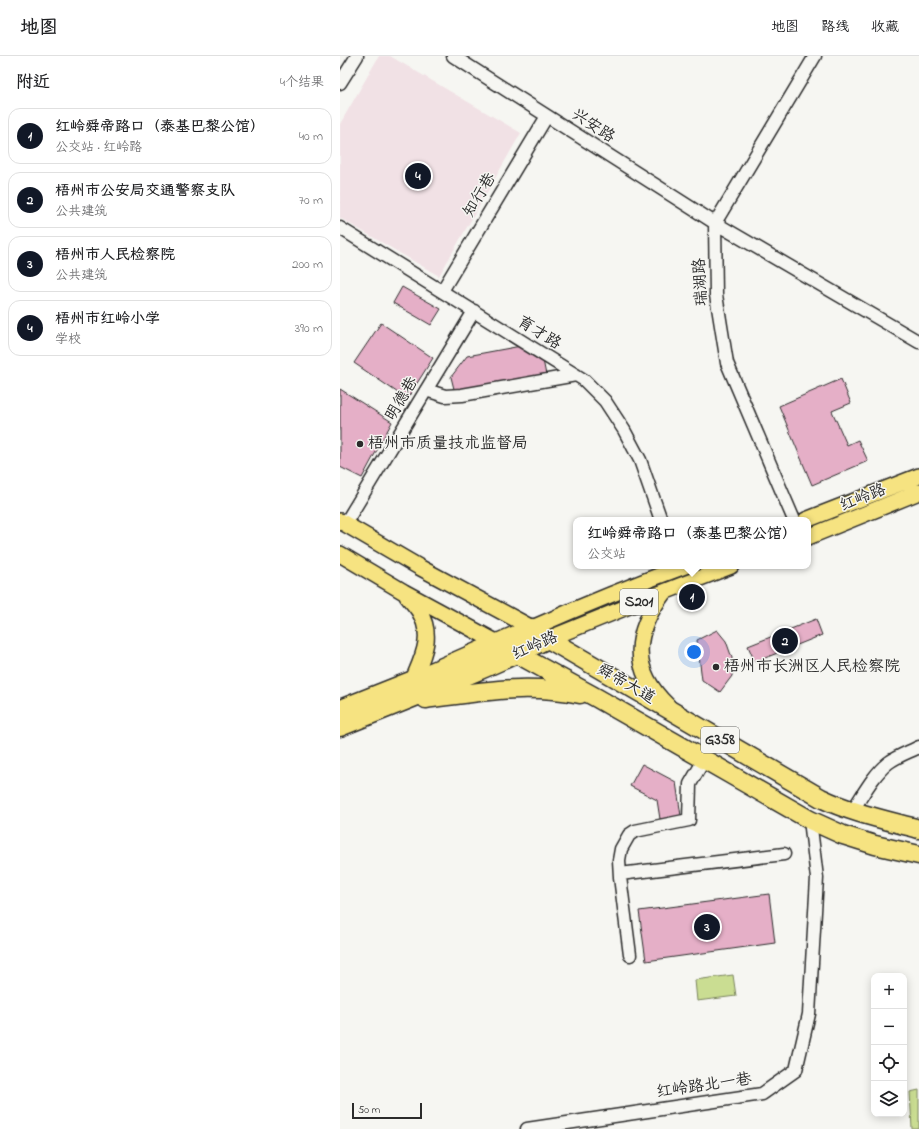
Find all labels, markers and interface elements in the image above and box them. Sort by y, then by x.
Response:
text: 地图 [20,15,58,42]
text: 地图 [771,17,799,38]
text: 路线 [821,17,849,38]
text: 收藏 [871,17,899,38]
text: 附近 [16,70,50,95]
text: 4个结果 [280,73,324,92]
street label: 兴安路 [566,103,620,149]
text: 红岭舜帝路口（泰基巴黎公馆） [55,116,265,138]
text: 1 [28,127,32,146]
text: 40 m [299,127,323,146]
text: 公交站 · 红岭路 [55,138,142,157]
pin: 4 [405,161,431,191]
street label: 知行巷 [457,168,503,222]
text: 梧州市公安局交通警察支队 [55,180,235,202]
text: 2 [27,191,33,210]
text: 70 m [299,191,323,210]
text: 公共建筑 [55,202,107,221]
text: 梧州市人民检察院 [55,244,175,266]
text: 3 [27,255,33,274]
text: 200 m [292,255,323,274]
street label: 瑞湖路 [688,257,714,307]
text: 公共建筑 [55,266,107,285]
text: 梧州市红岭小学 [55,308,160,330]
street label: 育才路 [512,310,566,356]
text: 4 [27,319,33,338]
text: 390 m [295,319,323,338]
text: 学校 [55,330,81,349]
street label: 明德巷 [379,372,425,426]
place label: 梧州市质量技术监督局 [368,432,528,456]
marker: 梧州市质量技术监督局 [355,439,365,449]
street label: 红岭路 [836,478,890,518]
popup [573,517,811,569]
text: 红岭舜帝路口（泰基巴黎公馆） [587,523,797,545]
text: 公交站 [587,545,626,564]
pin: 1 [679,582,705,612]
road number: S201 [620,589,658,615]
street label: 红岭路 [508,625,562,667]
pin: 2 [772,626,798,656]
your location [684,642,704,662]
place label: 梧州市长洲区人民检察院 [724,655,900,679]
street label: 舜帝大道 [592,658,660,710]
marker: 梧州市长洲区人民检察院 [711,662,721,672]
road number: G358 [701,727,739,753]
pin: 3 [694,912,720,942]
map controls [871,973,907,1117]
button: + [871,973,907,1009]
button: − [871,1009,907,1045]
button: locate [871,1045,907,1081]
street label: 红岭路北一巷 [655,1067,753,1105]
button: layers [871,1081,907,1117]
scale bar [352,1101,422,1120]
text: 50 m [358,1102,380,1118]

